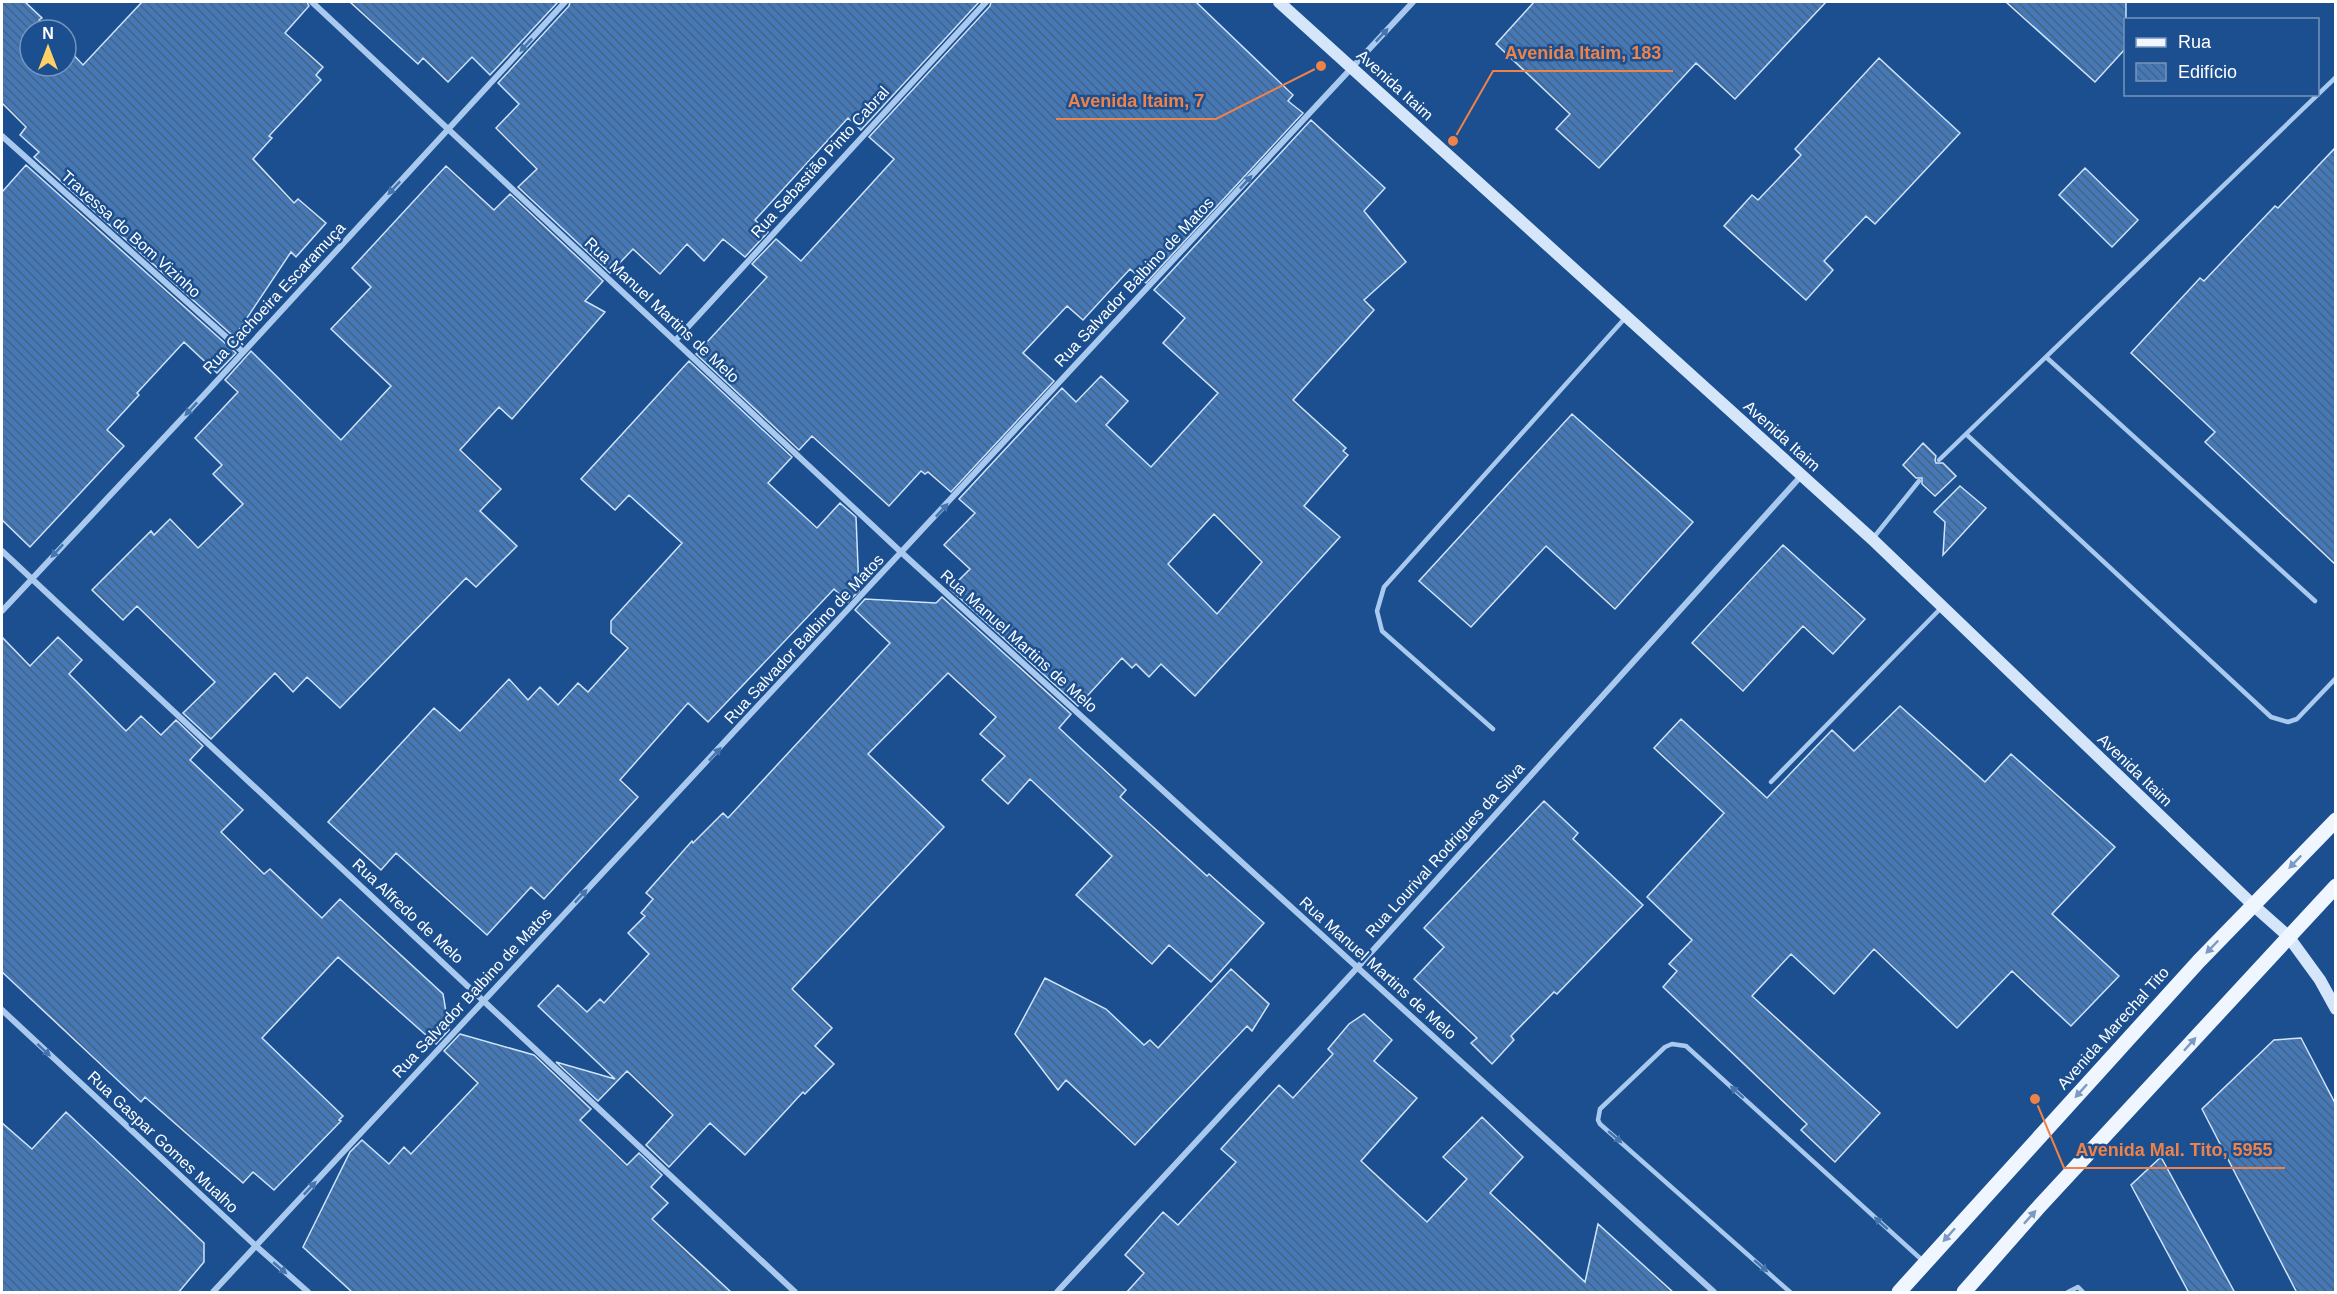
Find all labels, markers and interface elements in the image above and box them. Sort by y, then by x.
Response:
north arrow [18,18,78,78]
legend [2124,18,2319,96]
text: N [42,25,54,42]
one-way arrow [1375,28,1388,43]
text: Rua [2178,32,2212,52]
callout: Avenida Itaim, 183 [1493,35,1673,71]
one-way arrow [519,37,533,52]
text: Avenida Itaim, 183 [1505,43,1661,63]
street label: Avenida Itaim [1353,46,1437,124]
text: Edifício [2178,62,2237,82]
street label: Rua Sebastião Pinto Cabral [748,83,892,241]
callout: Avenida Itaim, 7 [1056,83,1216,119]
text: Avenida Itaim, 7 [1068,91,1204,111]
street label: Travessa do Bom Vizinho [58,167,204,301]
one-way arrow [1239,176,1253,190]
one-way arrow [388,180,401,195]
street label: Rua Salvador Balbino de Matos [1051,194,1217,370]
street label: Rua Cachoeira Escaramuça [200,219,349,377]
street label: Rua Manuel Martins de Melo [581,234,743,386]
street label: Avenida Itaim [1740,397,1824,475]
one-way arrow [185,401,198,416]
one-way arrow [935,502,949,517]
one-way arrow [50,544,64,559]
street label: Rua Salvador Balbino de Matos [721,551,887,727]
street label: Rua Manuel Martins de Melo [937,566,1101,716]
street label: Avenida Itaim [2094,730,2176,810]
one-way arrow [708,747,722,762]
street label: Rua Lourival Rodrigues da Silva [1362,759,1528,941]
one-way arrow [2288,854,2302,868]
street label: Rua Alfredo de Melo [349,855,467,967]
one-way arrow [574,890,588,904]
street label: Rua Manuel Martins de Melo [1296,893,1460,1043]
street label: Rua Salvador Balbino de Matos [389,905,555,1081]
one-way arrow [2206,940,2220,954]
street label: Avenida Marechal Tito [2054,964,2172,1092]
one-way arrow [2182,1037,2196,1051]
one-way arrow [37,1043,52,1057]
street label: Rua Gaspar Gomes Mualho [84,1068,242,1216]
one-way arrow [2074,1084,2088,1098]
one-way arrow [1729,1085,1744,1099]
one-way arrow [1607,1130,1622,1144]
callout: Avenida Mal. Tito, 5955 [2064,1132,2285,1168]
text: Avenida Mal. Tito, 5955 [2075,1140,2273,1160]
one-way arrow [303,1181,316,1196]
one-way arrow [2023,1210,2036,1225]
one-way arrow [1874,1217,1889,1230]
one-way arrow [1943,1227,1956,1242]
one-way arrow [1753,1259,1768,1272]
one-way arrow [272,1261,287,1274]

